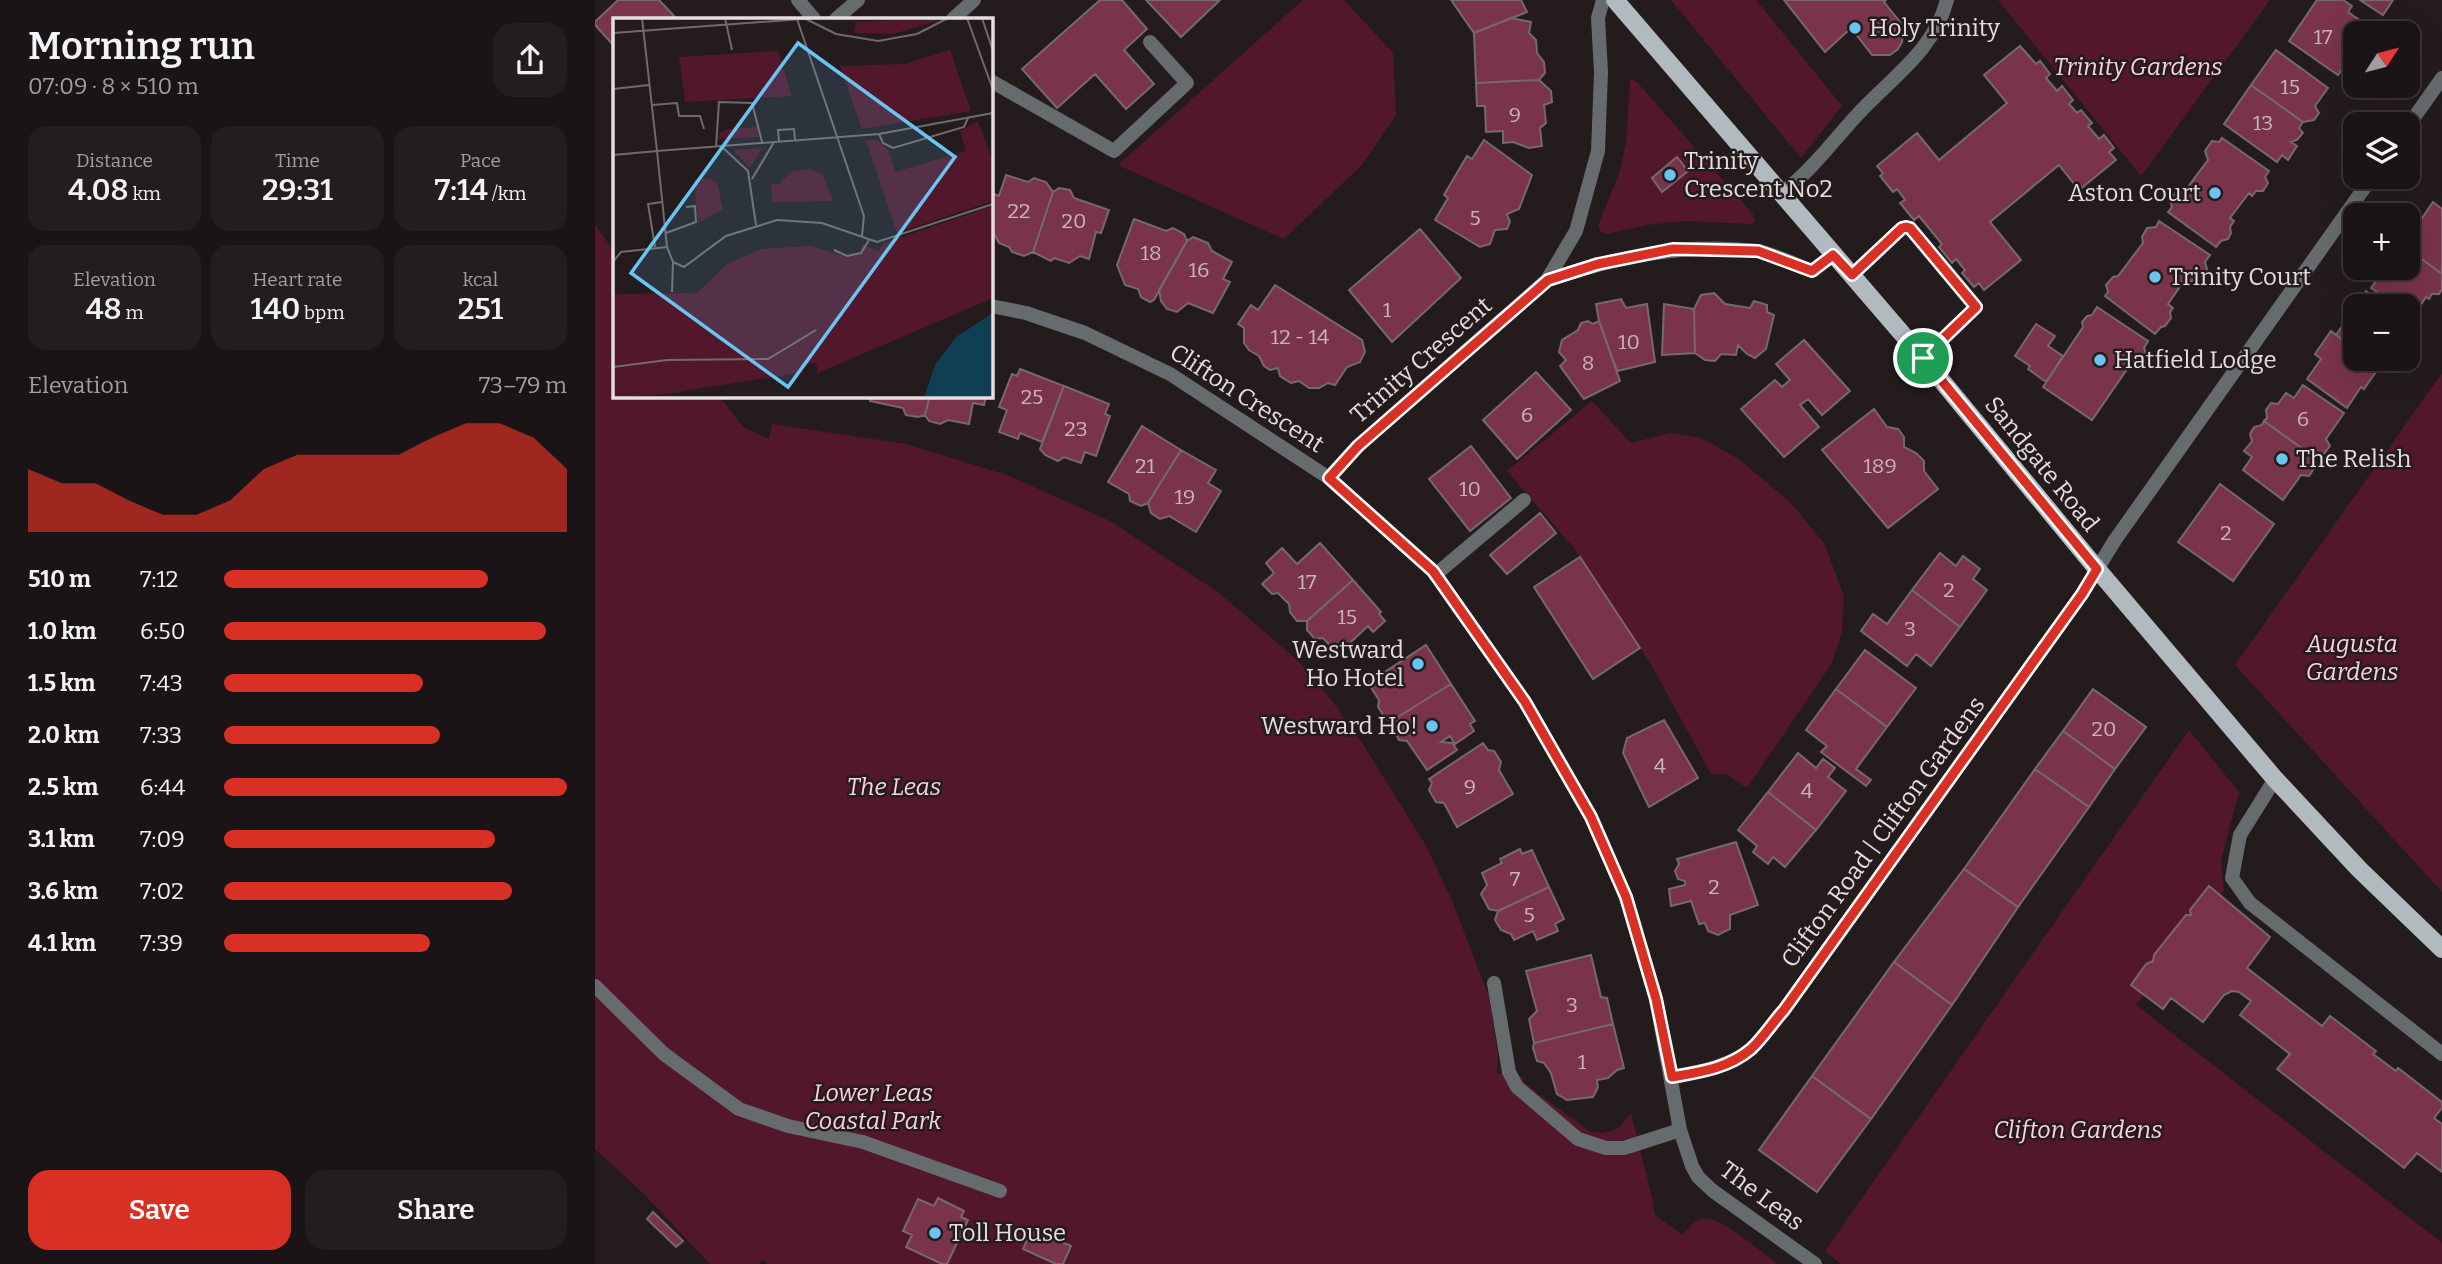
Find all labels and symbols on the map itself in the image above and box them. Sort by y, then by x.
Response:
place label: Holy Trinity [1869,14,2000,42]
inset map [613,18,992,397]
marker: Holy Trinity [1847,20,1863,36]
north arrow [2343,21,2420,98]
house number: 17 [2314,24,2333,50]
park label: Trinity Gardens [2054,53,2222,81]
house number: 15 [2280,74,2300,100]
house number: 9 [1509,102,1521,128]
house number: 13 [2253,110,2273,136]
place label: Trinity Crescent No2 [1684,147,1833,203]
marker: Trinity Crescent No2 [1662,167,1678,183]
place label: Aston Court [2068,179,2201,207]
marker: Aston Court [2207,185,2223,201]
house number: 22 [1008,198,1030,224]
house number: 5 [1469,205,1481,231]
house number: 20 [1062,208,1086,234]
house number: 18 [1140,240,1162,266]
house number: 16 [1189,257,1209,283]
place label: Trinity Court [2169,263,2311,291]
marker: Trinity Court [2147,269,2163,285]
street label: Trinity Crescent [1345,291,1497,429]
house number: 1 [1383,297,1392,323]
house number: 12 - 14 [1271,324,1329,350]
pin [1893,328,1953,388]
house number: 10 [1618,329,1640,355]
street label: Clifton Crescent [1165,338,1329,458]
place label: Hatfield Lodge [2114,346,2277,374]
house number: 8 [1582,350,1594,376]
marker: Hatfield Lodge [2092,352,2108,368]
house number: 25 [1021,384,1043,410]
street label: Sandgate Road [1979,391,2105,537]
house number: 6 [1521,402,1533,428]
house number: 6 [2297,406,2309,432]
house number: 23 [1064,416,1088,442]
place label: The Relish [2296,445,2412,473]
marker: The Relish [2274,451,2290,467]
house number: 21 [1135,453,1155,479]
house number: 189 [1863,453,1897,479]
house number: 10 [1459,476,1481,502]
house number: 19 [1175,484,1195,510]
house number: 2 [2220,520,2232,546]
house number: 17 [1298,569,1317,595]
house number: 2 [1943,577,1955,603]
house number: 15 [1337,604,1357,630]
house number: 3 [1904,616,1916,642]
park label: Augusta Gardens [2305,630,2398,686]
place label: Westward Ho Hotel [1292,636,1404,692]
marker: Westward Ho Hotel [1410,656,1426,672]
street label: Clifton Road | Clifton Gardens [1775,691,1991,973]
place label: Westward Ho! [1261,712,1418,740]
house number: 20 [2092,716,2116,742]
marker: Westward Ho! [1424,718,1440,734]
house number: 4 [1654,753,1666,779]
park label: The Leas [847,773,941,801]
house number: 9 [1464,774,1476,800]
house number: 4 [1801,778,1813,804]
house number: 7 [1510,866,1521,892]
house number: 2 [1708,874,1720,900]
house number: 5 [1523,902,1535,928]
house number: 3 [1566,992,1578,1018]
house number: 1 [1578,1049,1587,1075]
park label: Lower Leas Coastal Park [805,1079,942,1135]
park label: Clifton Gardens [1994,1116,2162,1144]
street label: The Leas [1715,1156,1809,1236]
place label: Toll House [949,1219,1066,1247]
marker: Toll House [927,1225,943,1241]

